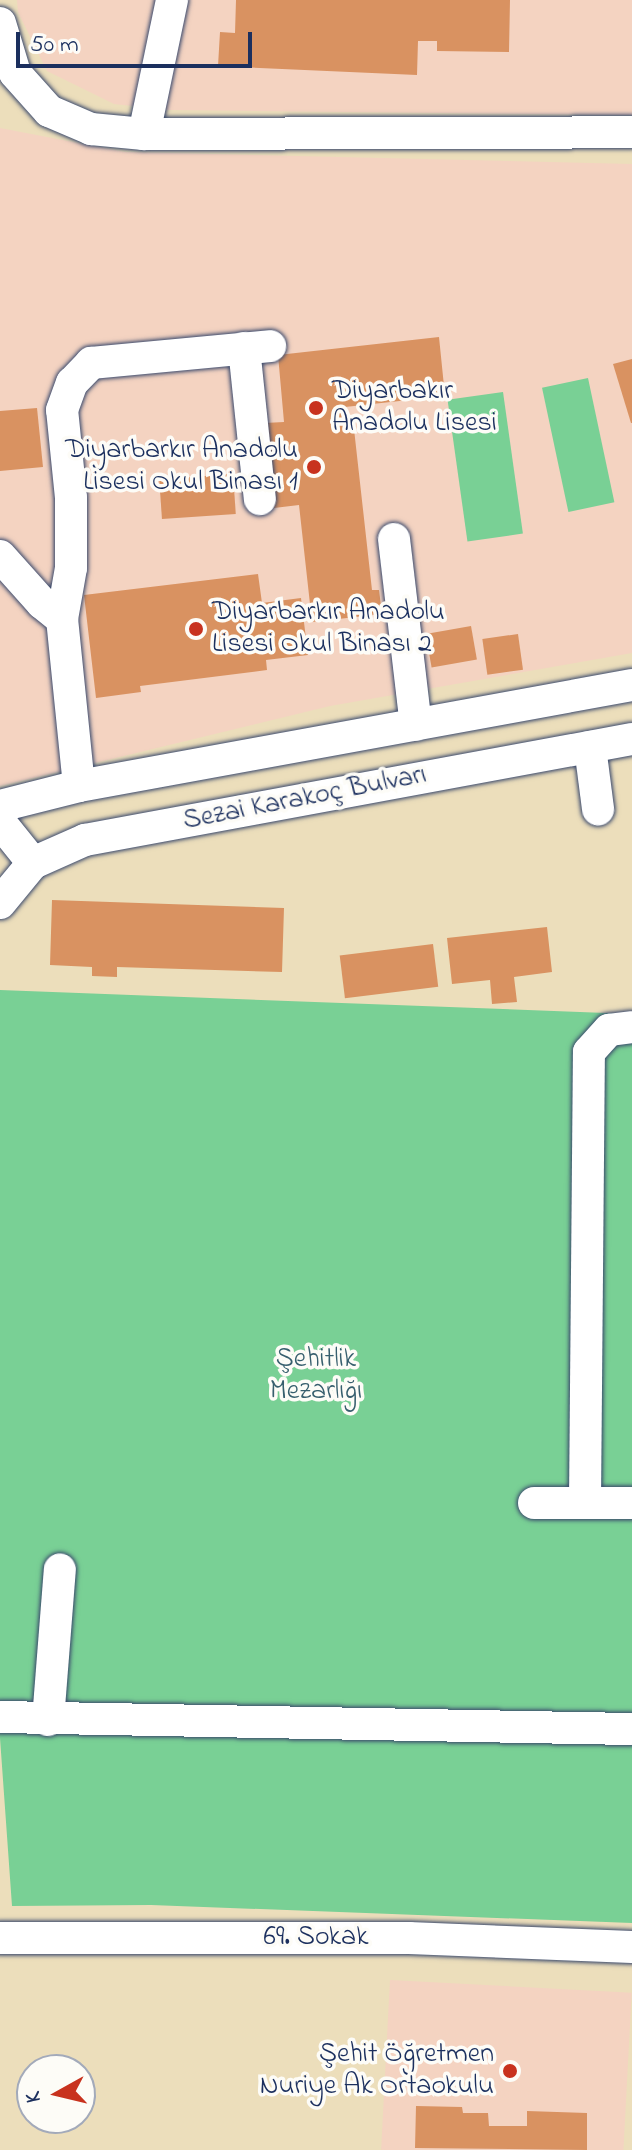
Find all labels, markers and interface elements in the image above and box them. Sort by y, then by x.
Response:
scale bar [20,16,256,66]
text: 50 m [30,28,79,63]
place label: Diyarbakır Anadolu Lisesi [332,375,497,441]
marker: Diyarbakır Anadolu Lisesi [307,399,325,417]
place label: Diyarbarkır Anadolu Lisesi Okul Binası 1 [65,434,298,500]
marker: Diyarbarkır Anadolu Lisesi Okul Binası 1 [305,458,323,476]
place label: Diyarbarkır Anadolu Lisesi Okul Binası 2 [212,596,445,662]
marker: Diyarbarkır Anadolu Lisesi Okul Binası 2 [187,620,205,638]
street label: Sezai Karakoç Bulvarı [180,759,430,839]
park label: Şehitlik Mezarlığı [270,1343,362,1409]
street label: 69. Sokak [264,1921,368,1955]
place label: Şehit Öğretmen Nuriye Ak Ortaokulu [260,2038,494,2104]
north arrow [16,2054,96,2134]
marker: Şehit Öğretmen Nuriye Ak Ortaokulu [501,2062,519,2080]
text: K [18,2090,51,2105]

